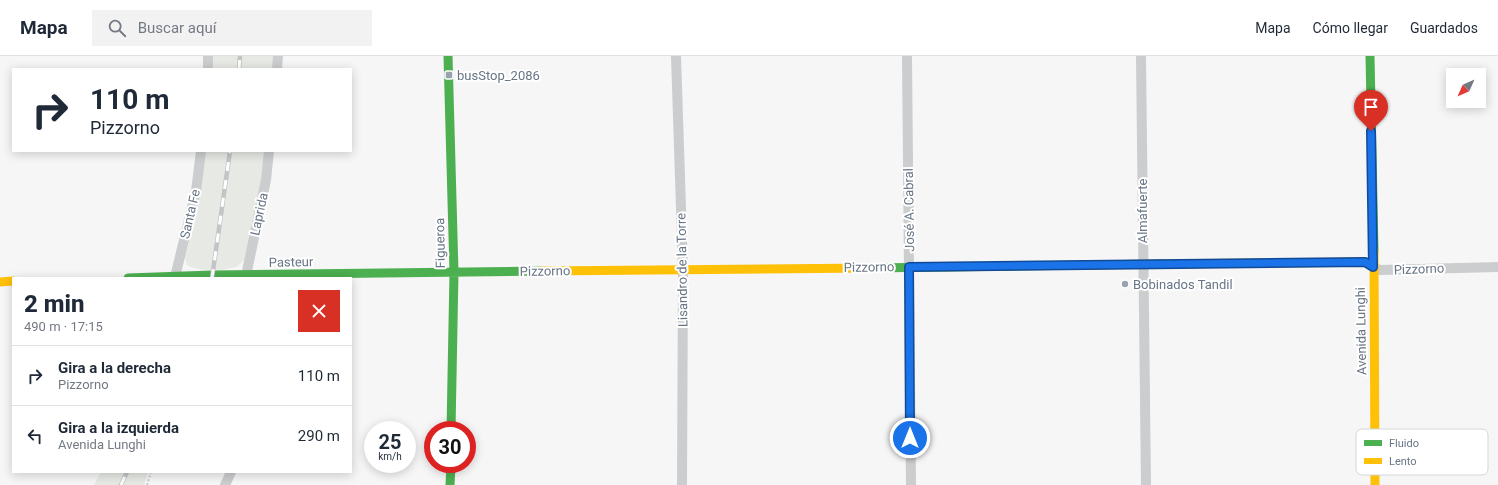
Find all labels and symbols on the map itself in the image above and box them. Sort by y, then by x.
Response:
place label: busStop_2086 [457,68,540,83]
north arrow [1446,68,1486,108]
marker: busStop_2086 [444,70,454,80]
pin [1354,90,1388,131]
street label: José A. Cabral [901,168,917,252]
street label: Almafuerte [1135,179,1150,243]
street label: Santa Fe [177,188,203,240]
street label: Laprida [247,191,271,237]
street label: Lisandro de la Torre [674,213,690,327]
street label: Figueroa [432,218,448,268]
street label: Pasteur [269,254,314,270]
street label: Pizzorno [844,259,894,275]
street label: Pizzorno [1393,261,1445,277]
street label: Pizzorno [520,263,570,279]
place label: Bobinados Tandil [1133,277,1233,292]
marker: Bobinados Tandil [1120,279,1130,289]
street label: Avenida Lunghi [1353,287,1369,375]
position arrow [889,417,931,459]
speed limit sign: 30 [424,421,476,473]
legend [1356,429,1488,475]
text: Fluido [1389,437,1419,450]
text: Lento [1389,455,1417,468]

